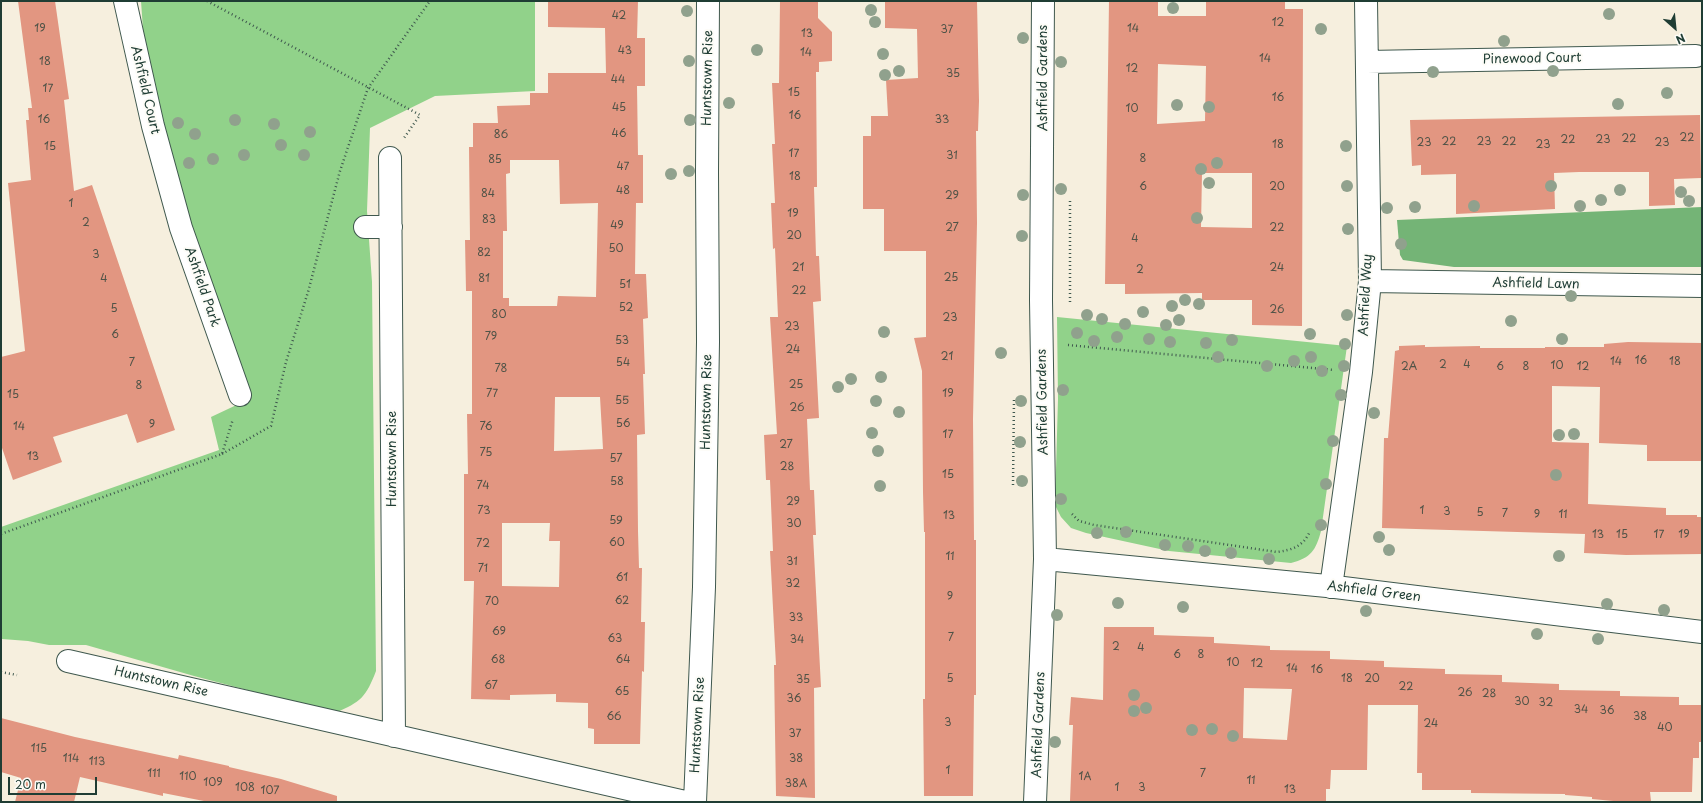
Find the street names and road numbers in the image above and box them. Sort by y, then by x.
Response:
street label: Ashfield Gardens [1035,25,1051,131]
street label: Huntstown Rise [699,30,717,126]
street label: Ashfield Court [127,44,163,136]
street label: Pinewood Court [1482,50,1582,68]
street label: Ashfield Park [181,245,223,329]
street label: Ashfield Way [1356,253,1376,337]
street label: Ashfield Lawn [1492,275,1580,293]
street label: Ashfield Gardens [1034,349,1052,455]
street label: Huntstown Rise [698,354,716,450]
street label: Huntstown Rise [384,411,400,507]
street label: Ashfield Green [1326,578,1422,606]
street label: Huntstown Rise [112,664,210,700]
street label: Ashfield Gardens [1029,672,1049,778]
street label: Huntstown Rise [688,677,708,773]

